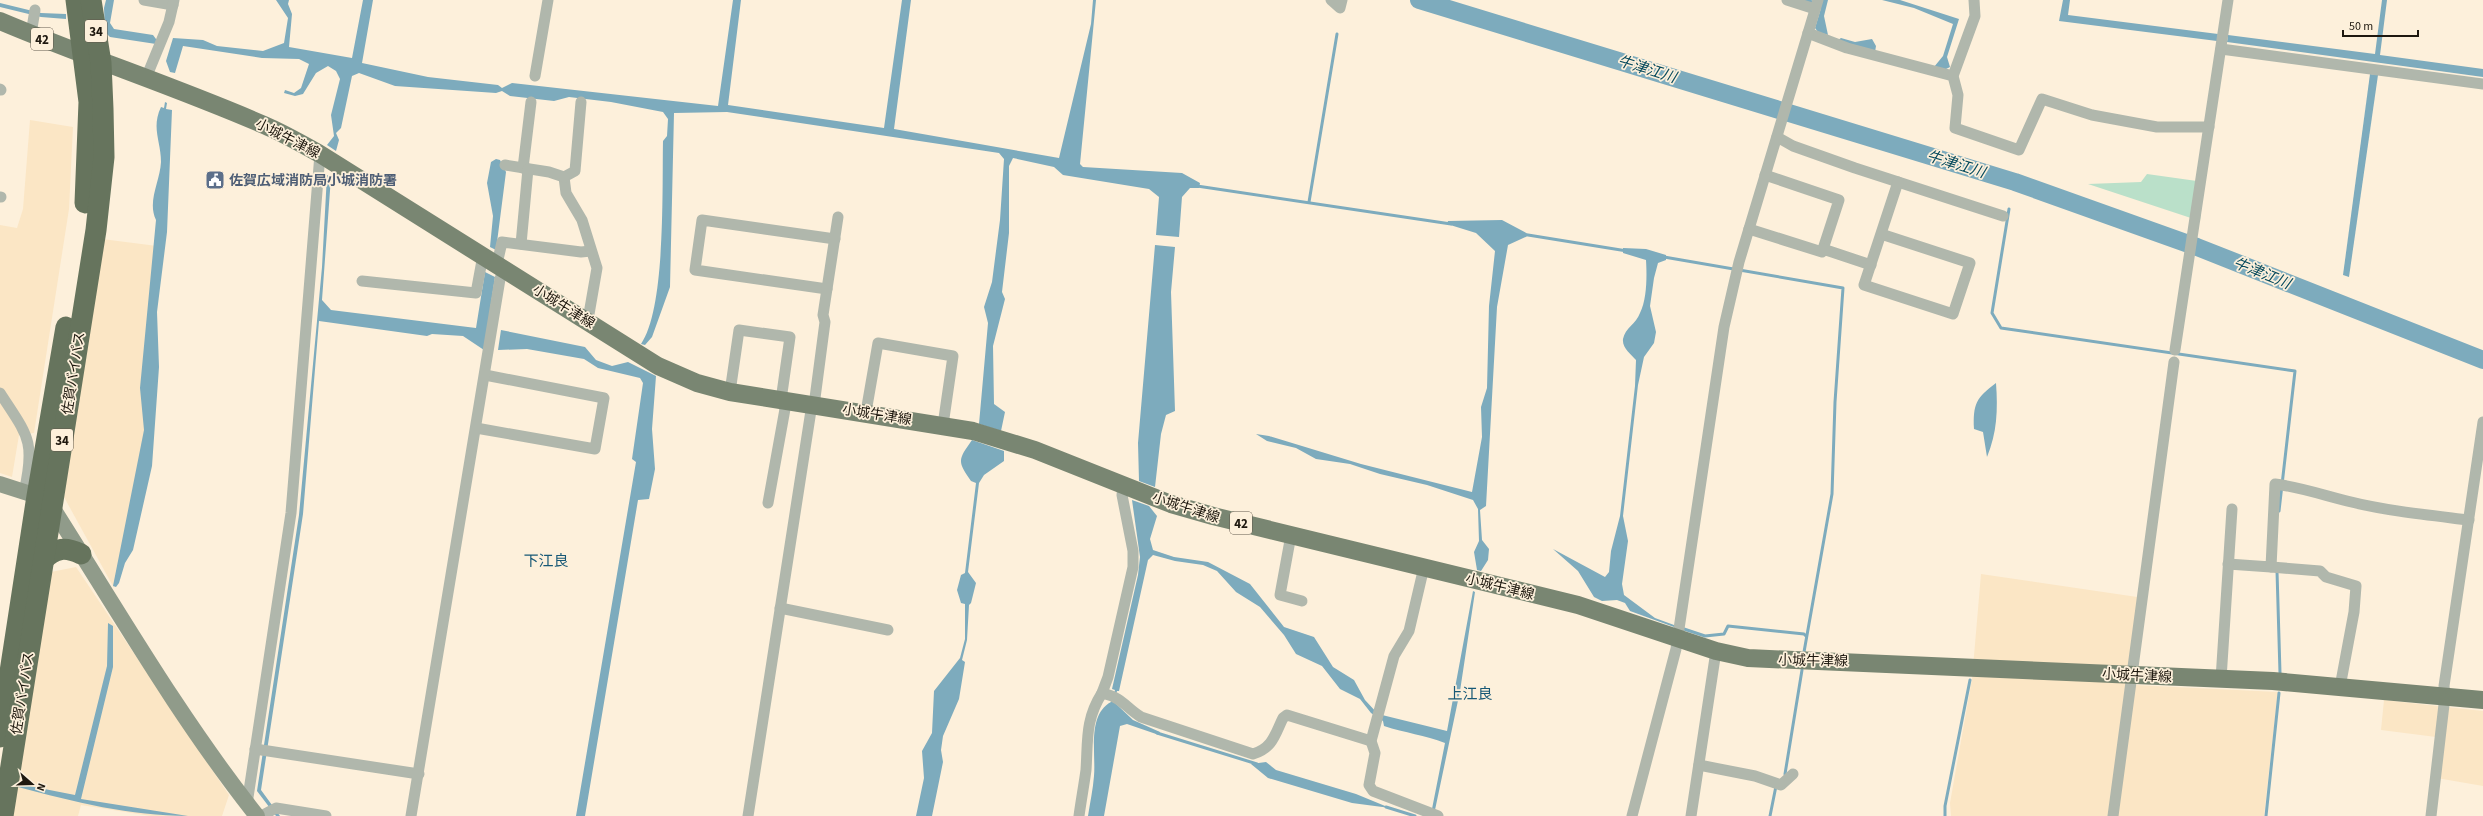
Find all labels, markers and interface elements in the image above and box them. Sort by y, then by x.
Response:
scale bar [2343,12,2418,38]
text: 50 m [2349,18,2373,35]
road number: 34 [85,20,107,42]
road number: 42 [31,28,53,50]
water label: 牛津江川 [1615,51,1681,89]
street label: 小城牛津線 [252,114,323,164]
water label: 牛津江川 [1924,146,1990,184]
public building icon: 佐賀広域消防局小城消防署 [204,169,226,191]
place label: 佐賀広域消防局小城消防署 [229,171,397,191]
water label: 牛津江川 [2230,252,2295,295]
street label: 小城牛津線 [528,280,598,334]
street label: 佐賀バイパス [58,330,90,416]
street label: 小城牛津線 [841,400,913,430]
road number: 34 [51,429,73,451]
street label: 小城牛津線 [1149,488,1222,528]
road number: 42 [1230,512,1252,534]
district label: 下江良 [523,551,569,572]
street label: 小城牛津線 [1463,569,1536,605]
street label: 佐賀バイパス [7,650,39,736]
street label: 小城牛津線 [1778,650,1848,672]
street label: 小城牛津線 [2101,664,2172,688]
district label: 上江良 [1447,684,1493,705]
north arrow [12,764,52,804]
text: N [33,781,49,793]

